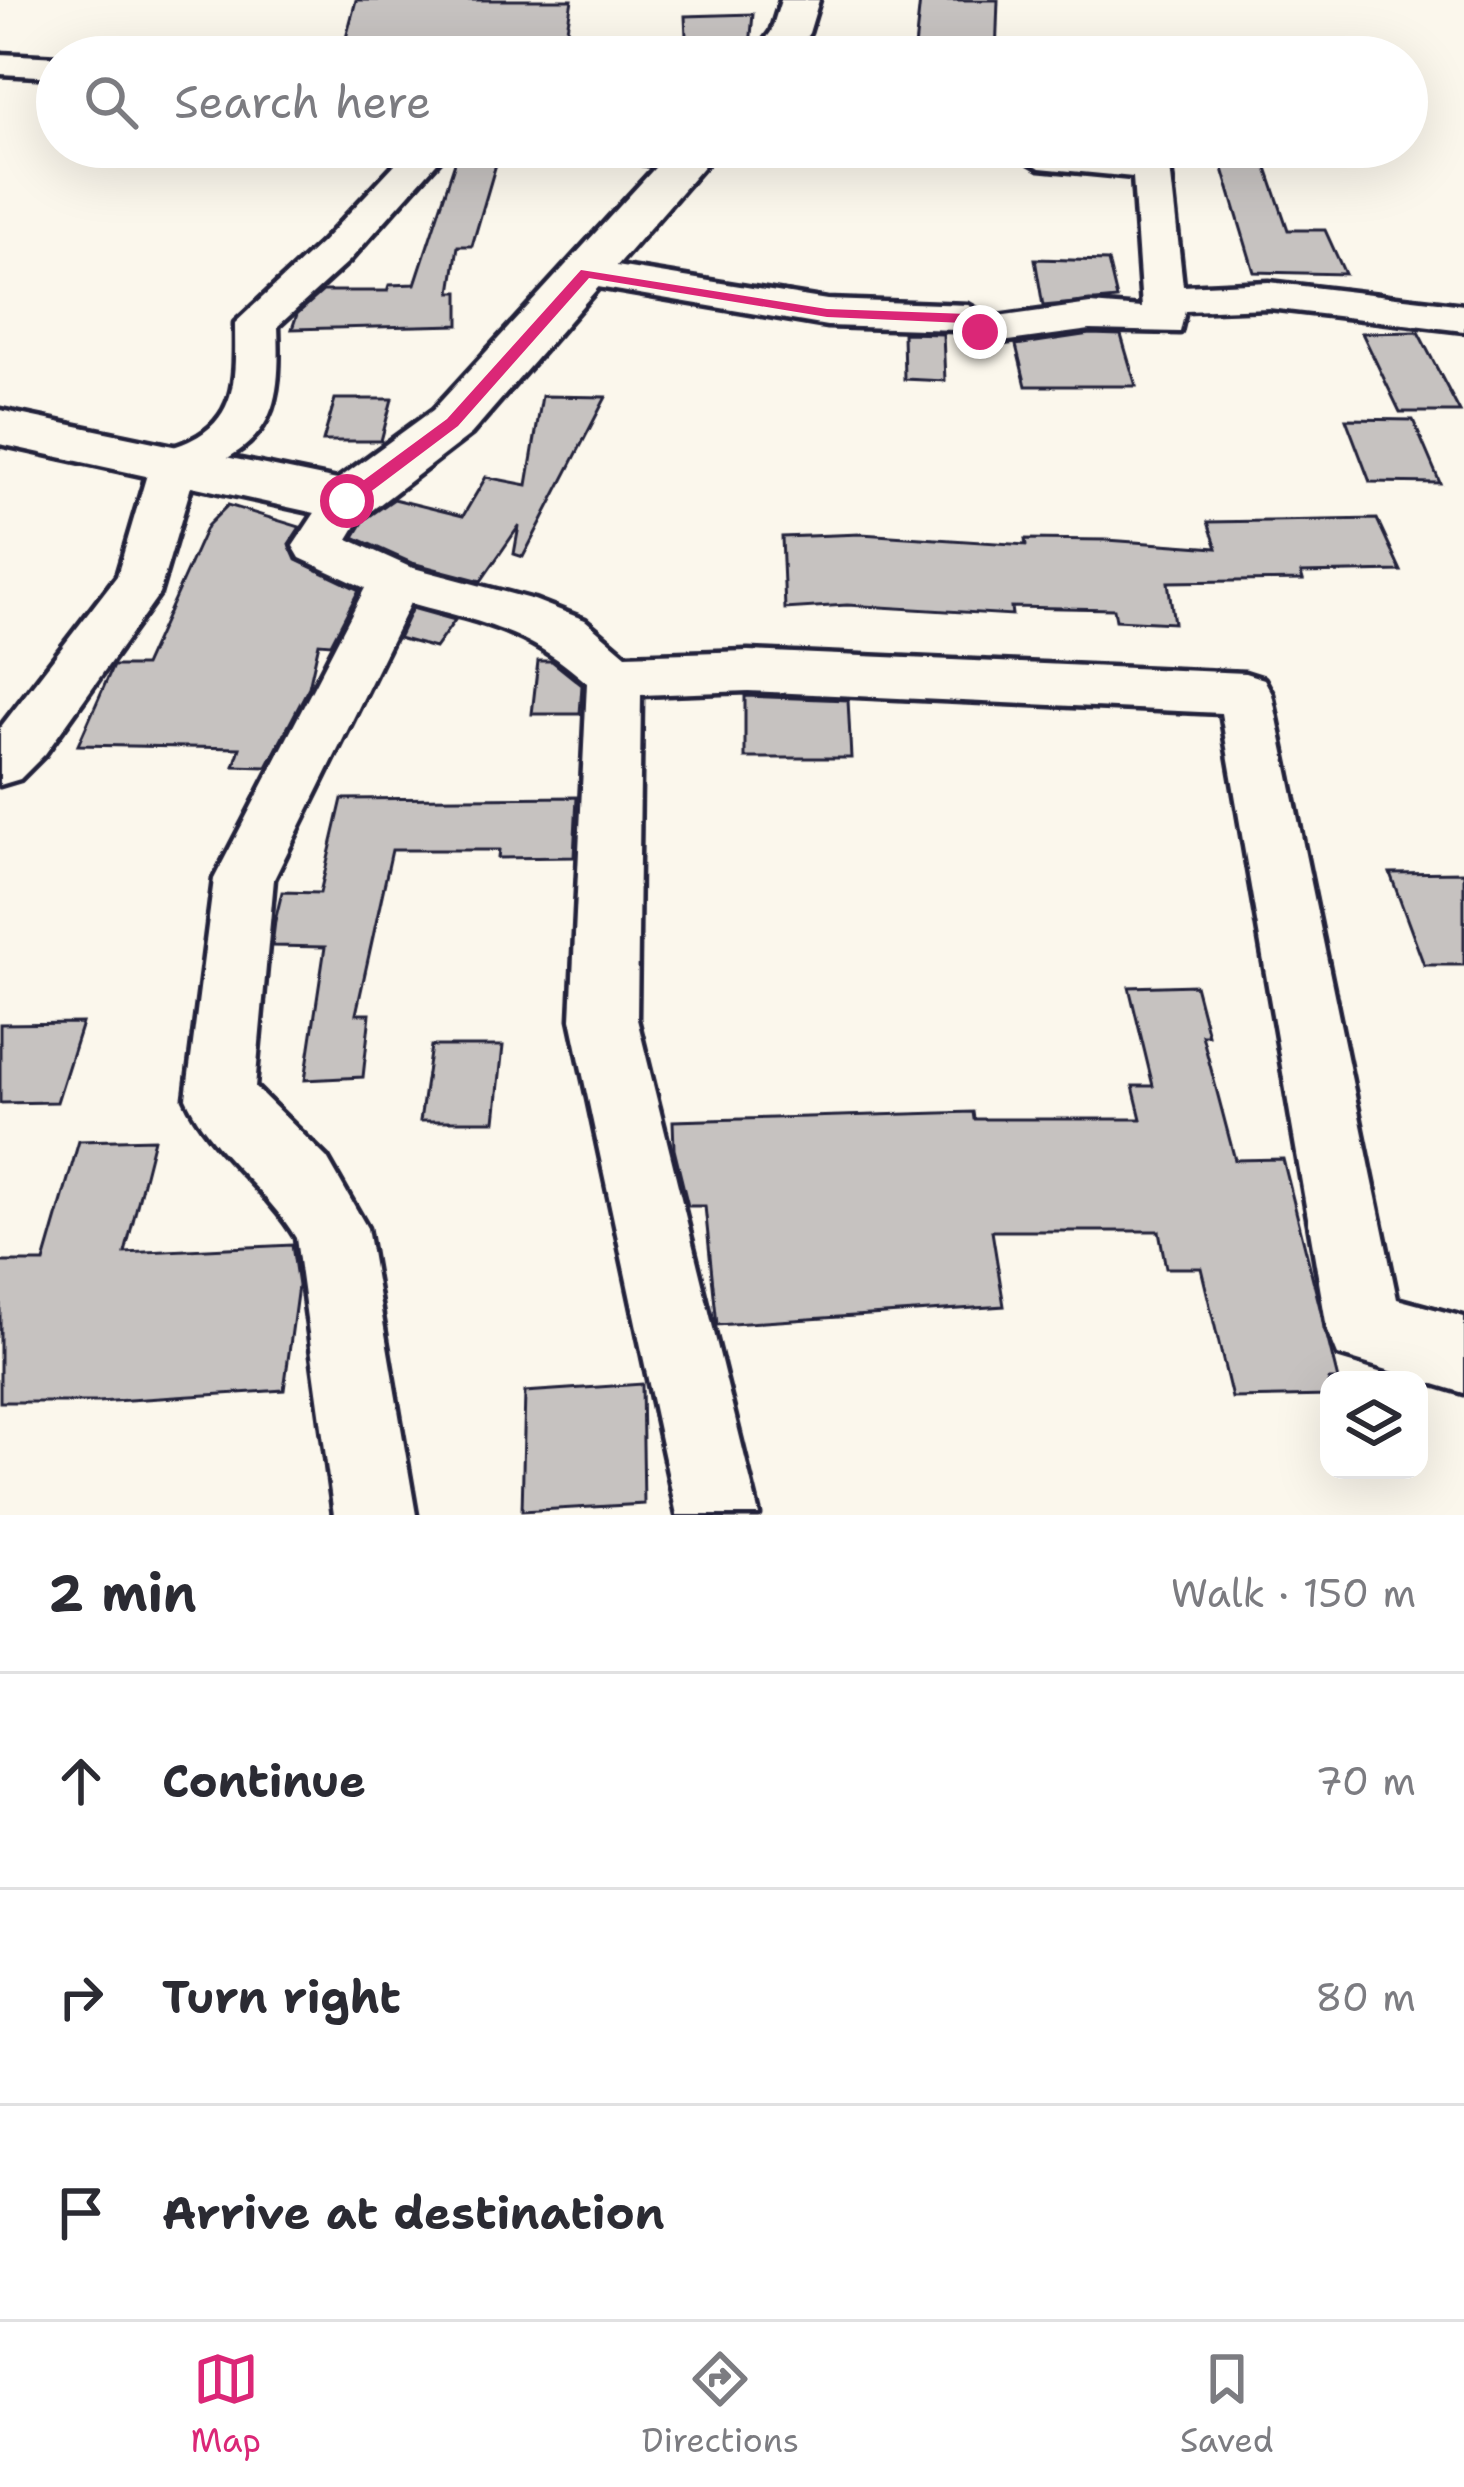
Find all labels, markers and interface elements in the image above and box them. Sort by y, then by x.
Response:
search box [36,36,1428,168]
icon: search [78,69,144,135]
text: Search here [174,72,431,132]
route end [953,305,1007,359]
route start [320,474,374,528]
map controls [1320,1371,1428,1479]
button: layers [1320,1371,1428,1479]
text: 2 min [48,1559,197,1627]
text: Walk · 150 m [1171,1567,1416,1619]
icon: ahead [48,1748,114,1814]
text: Continue [162,1751,366,1811]
text: 70 m [1315,1755,1416,1807]
icon: right [48,1964,114,2030]
text: Turn right [162,1967,401,2027]
text: 80 m [1315,1971,1416,2023]
icon: arrive [48,2180,114,2246]
text: Arrive at destination [162,2183,665,2243]
tab: Map [190,2346,261,2463]
tab: Directions [642,2346,799,2463]
tab: Saved [1180,2346,1274,2463]

